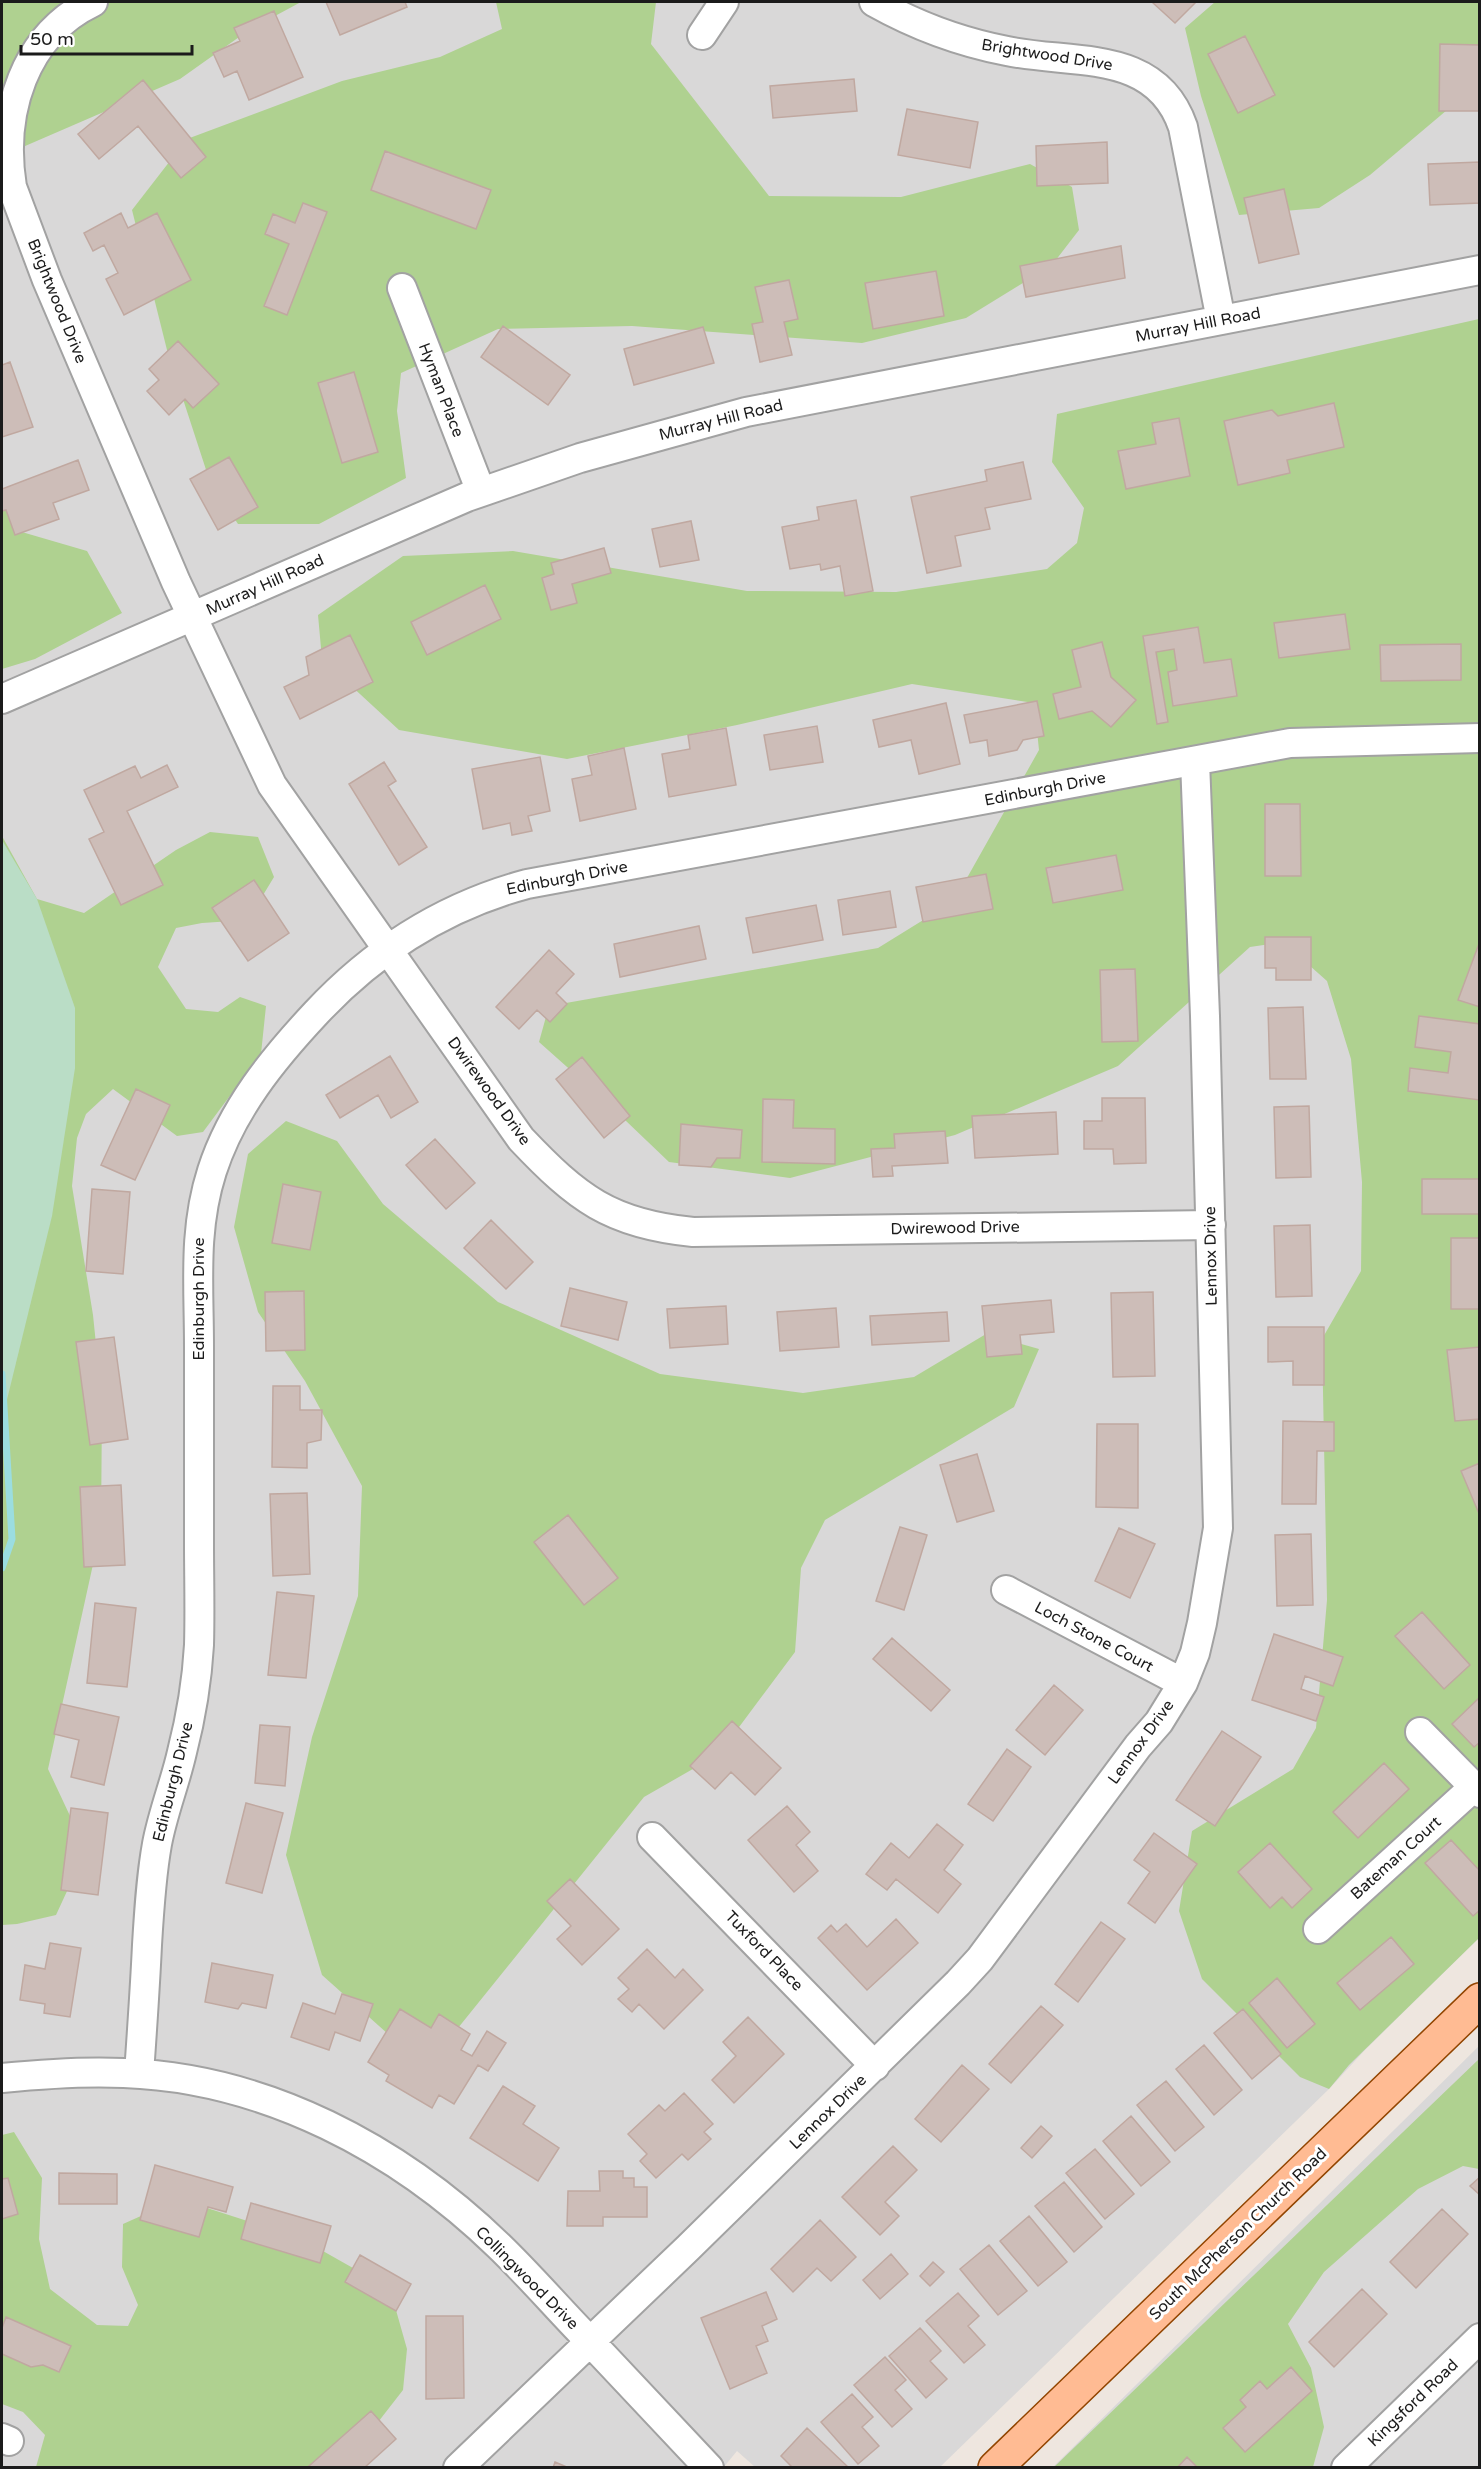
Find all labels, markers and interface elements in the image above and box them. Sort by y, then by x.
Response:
scale bar [21,18,192,56]
text: 50 m [30,28,74,50]
street label: Brightwood Drive [980,35,1114,75]
street label: Brightwood Drive [23,236,91,366]
street label: Murray Hill Road [1134,303,1262,347]
street label: Hyman Place [414,340,468,440]
street label: Murray Hill Road [657,395,785,445]
street label: Murray Hill Road [203,550,327,620]
street label: Edinburgh Drive [983,767,1107,811]
street label: Edinburgh Drive [505,856,629,900]
street label: Dwirewood Drive [443,1033,535,1149]
street label: Lennox Drive [1200,1206,1222,1306]
street label: Dwirewood Drive [890,1217,1020,1239]
street label: Edinburgh Drive [189,1238,209,1360]
street label: Loch Stone Court [1031,1597,1157,1677]
street label: Lennox Drive [1104,1696,1178,1788]
street label: Edinburgh Drive [148,1720,198,1844]
street label: Bateman Court [1347,1812,1445,1904]
street label: Tuxford Place [721,1907,807,1995]
street label: Lennox Drive [785,2070,871,2154]
street label: South McPherson Church Road [1145,2144,1331,2324]
street label: Collingwood Drive [471,2222,583,2334]
street label: Kingsford Road [1364,2355,1462,2451]

